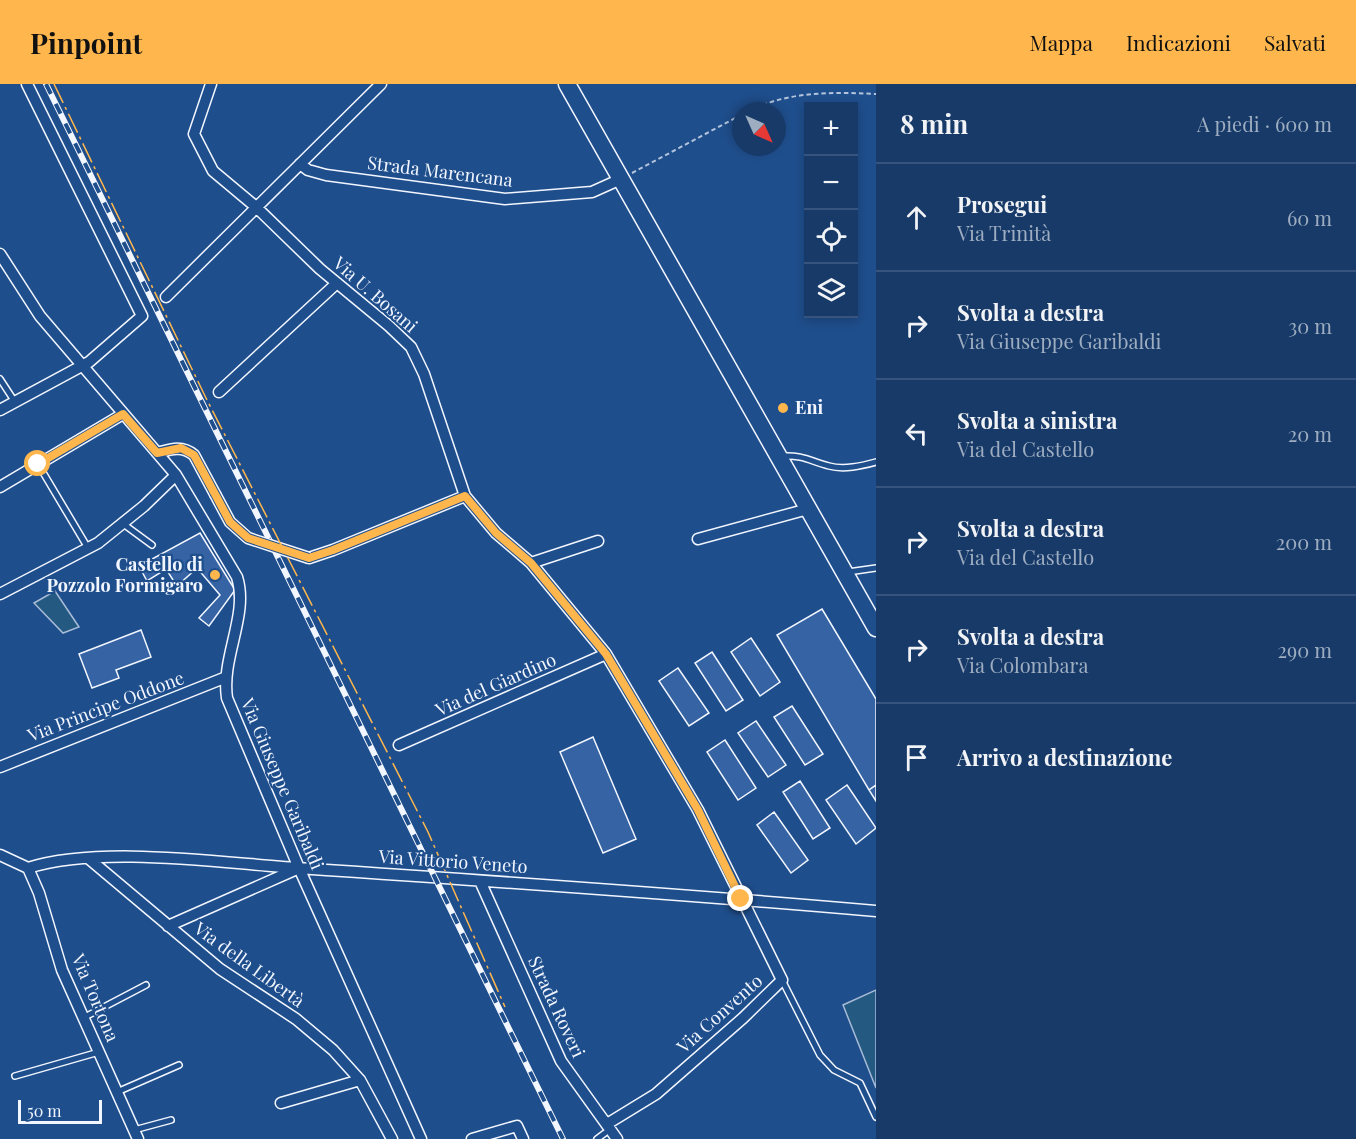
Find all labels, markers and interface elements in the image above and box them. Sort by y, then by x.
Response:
text: Pinpoint [30,24,142,61]
text: Mappa [1029,28,1093,56]
text: Indicazioni [1126,28,1231,56]
text: Salvati [1264,28,1326,56]
north arrow [732,102,786,156]
map controls [804,102,858,318]
button: + [804,102,858,156]
text: 8 min [900,106,968,141]
text: A piedi · 600 m [1197,110,1332,137]
street label: Strada Marencana [366,150,514,192]
button: − [804,156,858,210]
text: Prosegui [957,189,1047,219]
icon: ahead [900,201,933,234]
text: 60 m [1287,204,1332,231]
button: locate [804,210,858,264]
text: Via Trinità [957,219,1051,246]
street label: Via U. Bosani [328,250,423,338]
button: layers [804,264,858,318]
text: Svolta a destra [957,297,1104,327]
icon: right [900,309,933,342]
text: 30 m [1288,312,1332,339]
text: Via Giuseppe Garibaldi [957,327,1161,354]
place label: Eni [795,395,823,419]
marker: Eni [776,401,790,415]
text: Svolta a sinistra [957,405,1117,435]
icon: left [900,417,933,450]
text: 20 m [1288,420,1332,447]
text: Via del Castello [957,435,1094,462]
route start [24,450,50,476]
text: Svolta a destra [957,513,1104,543]
icon: right [900,525,933,558]
text: 200 m [1276,528,1332,555]
text: Via del Castello [957,543,1094,570]
place label: Castello di Pozzolo Formigaro [47,552,203,597]
marker: Castello di Pozzolo Formigaro [208,568,222,582]
text: Svolta a destra [957,621,1104,651]
icon: right [900,633,933,666]
text: 290 m [1278,636,1332,663]
street label: Via del Giardino [431,647,560,722]
text: Via Colombara [957,651,1088,678]
street label: Via Principe Oddone [23,665,187,747]
street label: Via Giuseppe Garibaldi [236,693,330,873]
icon: arrive [900,741,933,774]
text: Arrivo a destinazione [957,742,1172,772]
street label: Via Vittorio Veneto [377,844,528,878]
route end [727,885,753,911]
street label: Via della Libertà [189,915,310,1012]
street label: Via Tortona [66,949,125,1045]
street label: Strada Roveri [523,952,591,1061]
street label: Via Convento [671,968,767,1059]
scale bar [18,1097,102,1124]
text: 50 m [27,1100,61,1121]

